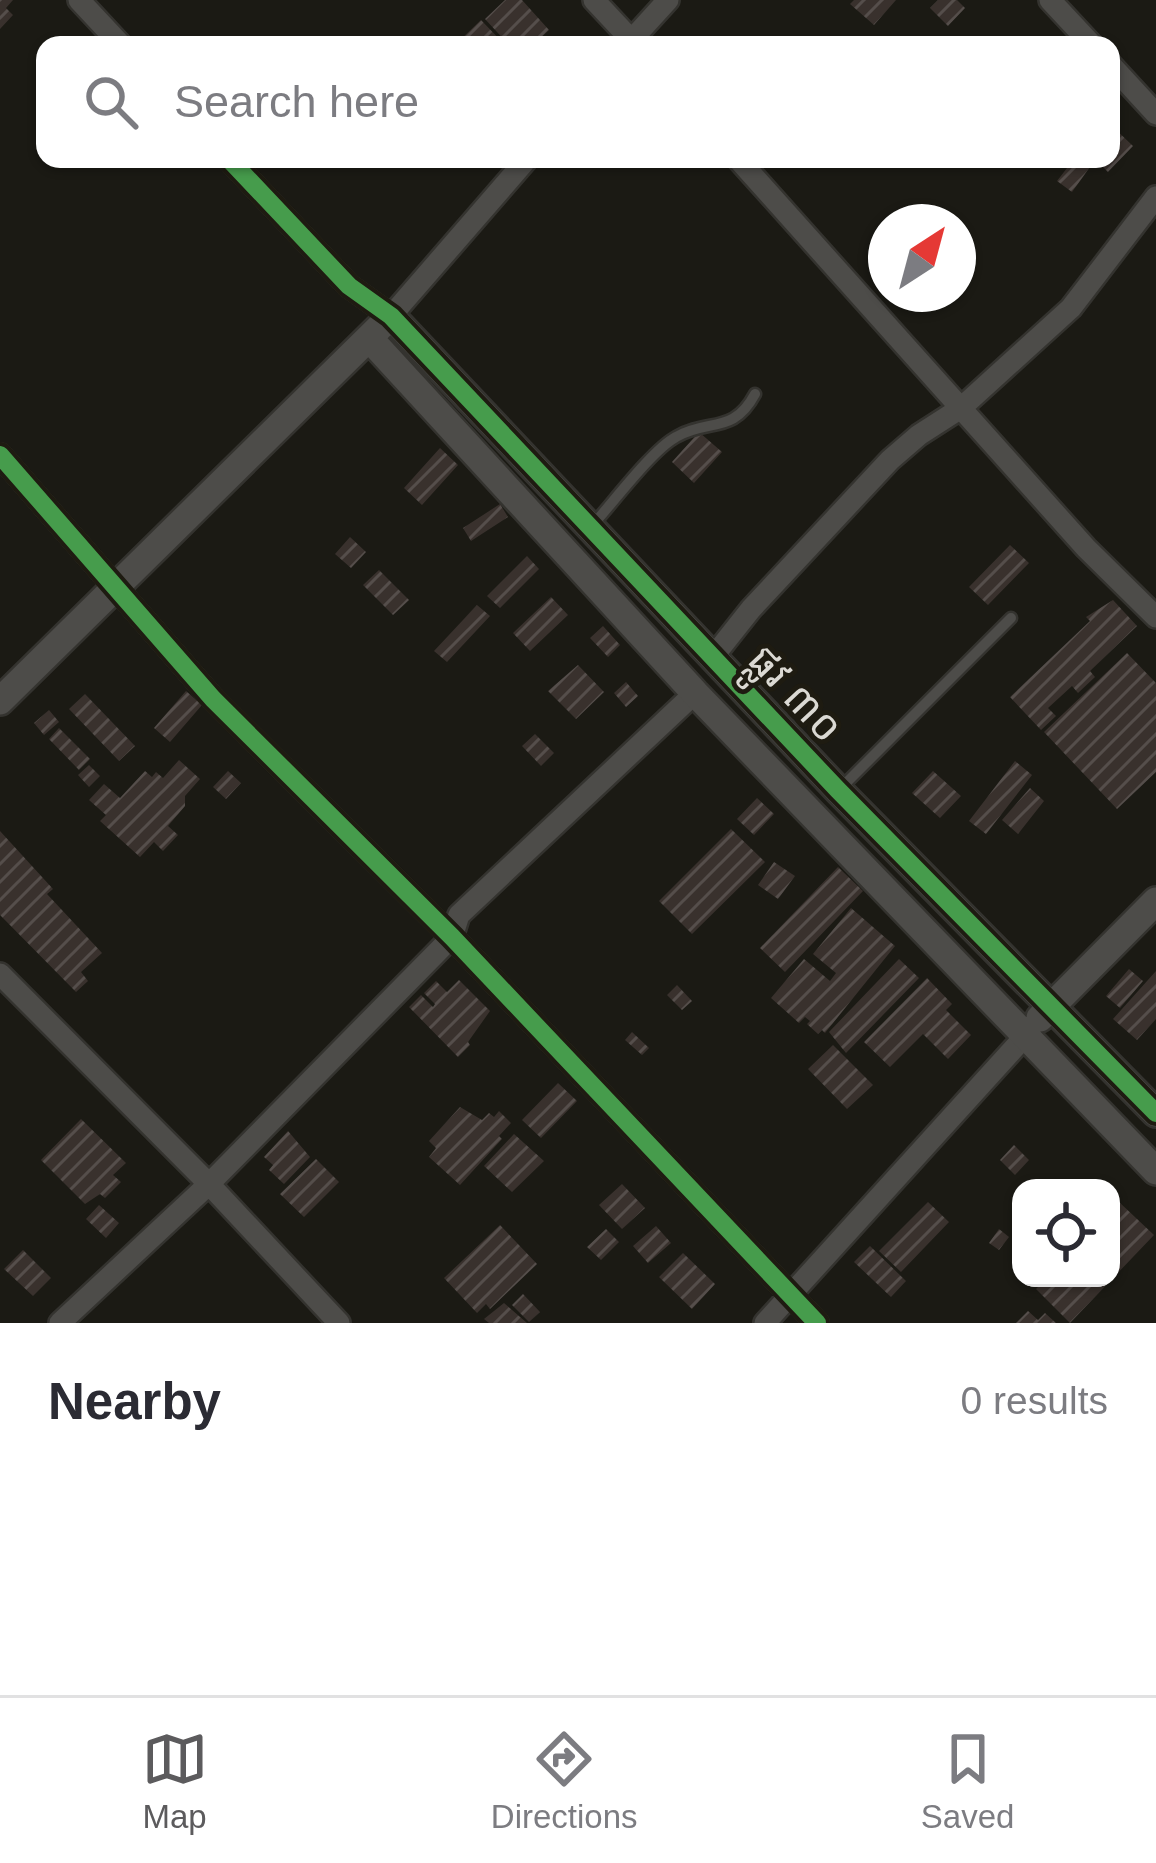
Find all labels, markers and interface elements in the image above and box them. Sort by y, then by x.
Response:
search box [36,36,1120,168]
icon: search [78,69,144,135]
text: Search here [174,76,419,127]
north arrow [868,204,976,312]
street label: ផ្លូវ ៣០ [729,635,852,761]
map controls [1012,1179,1120,1287]
button: locate [1012,1179,1120,1287]
text: Nearby [48,1373,221,1430]
text: 0 results [961,1379,1108,1422]
tab: Map [142,1726,208,1836]
tab: Directions [491,1726,638,1836]
tab: Saved [921,1726,1014,1836]

